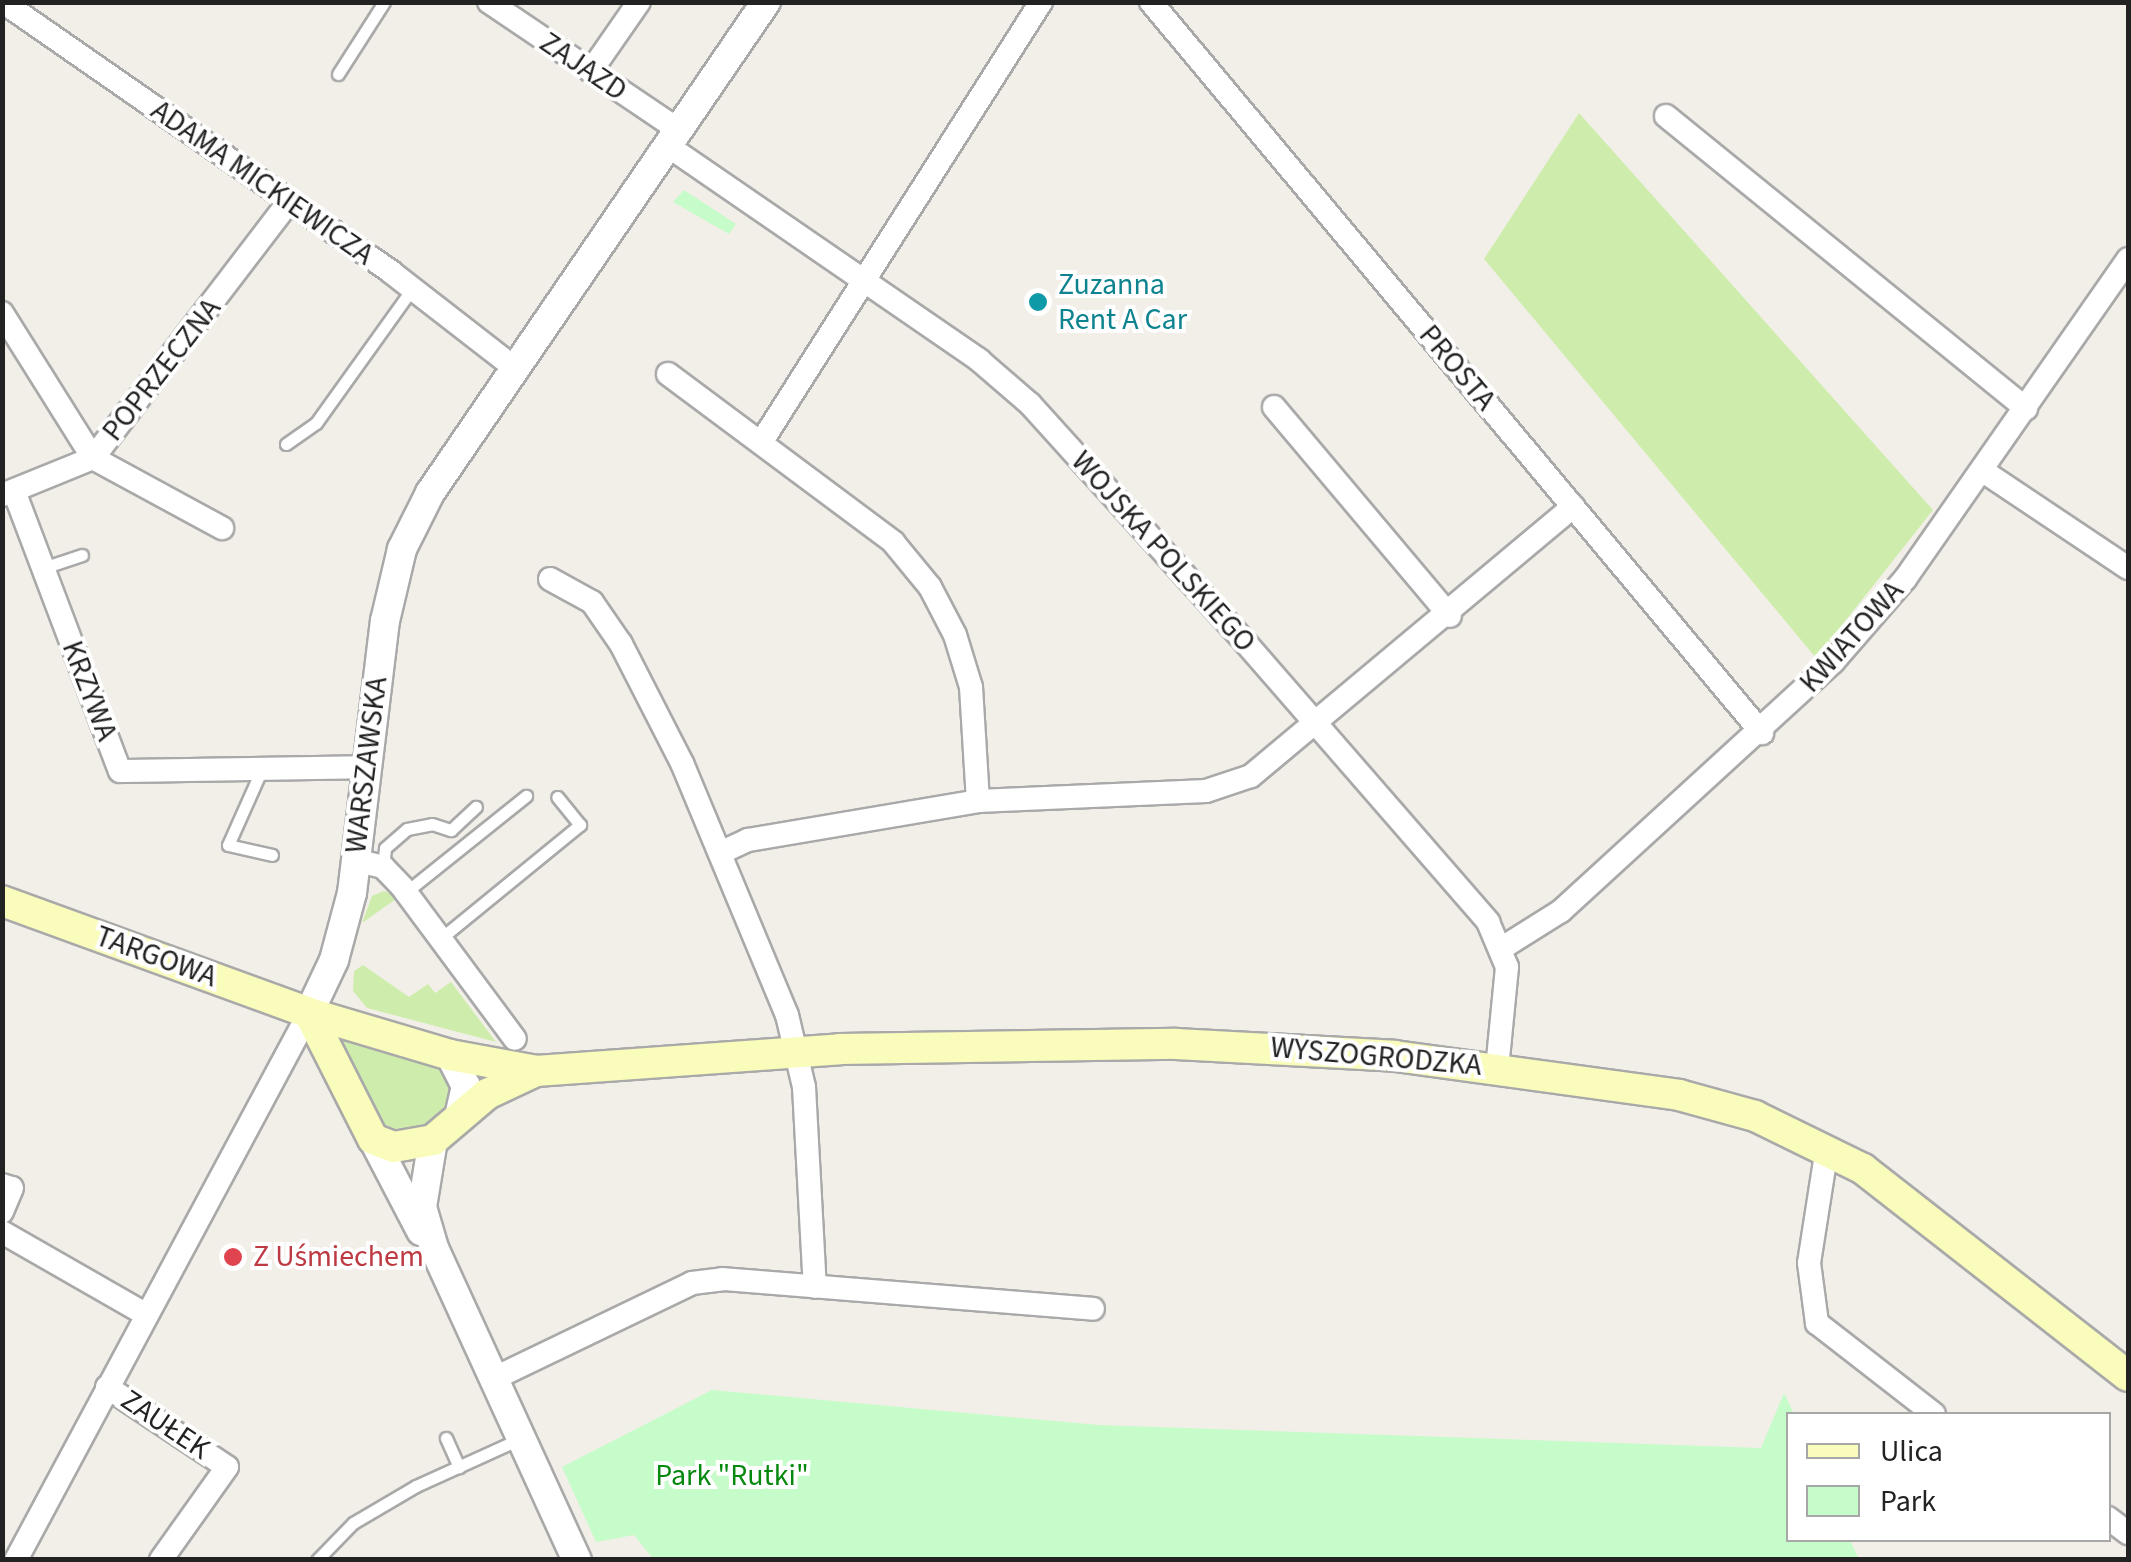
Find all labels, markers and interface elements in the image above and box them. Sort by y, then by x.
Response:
street label: ZAJAZD [533,25,633,109]
street label: ADAMA MICKIEWICZA [144,93,380,273]
place label: Zuzanna Rent A Car [1058,267,1187,338]
street label: POPRZECZNA [95,291,229,449]
marker: Zuzanna Rent A Car [1027,291,1049,313]
street label: PROSTA [1411,318,1503,418]
street label: WOJSKA POLSKIEGO [1063,444,1263,660]
street label: KWIATOWA [1792,574,1912,700]
street label: KRZYWA [54,636,124,746]
street label: WARSZAWSKA [338,675,396,855]
street label: TARGOWA [90,918,222,996]
street label: WYSZOGRODZKA [1269,1030,1483,1084]
place label: Z Uśmiechem [253,1239,424,1275]
marker: Z Uśmiechem [222,1246,244,1268]
street label: ZAUŁEK [114,1382,216,1468]
legend [1786,1412,2111,1542]
text: Ulica [1880,1430,1943,1473]
park label: Park "Rutki" [655,1458,809,1494]
text: Park [1880,1480,1936,1523]

